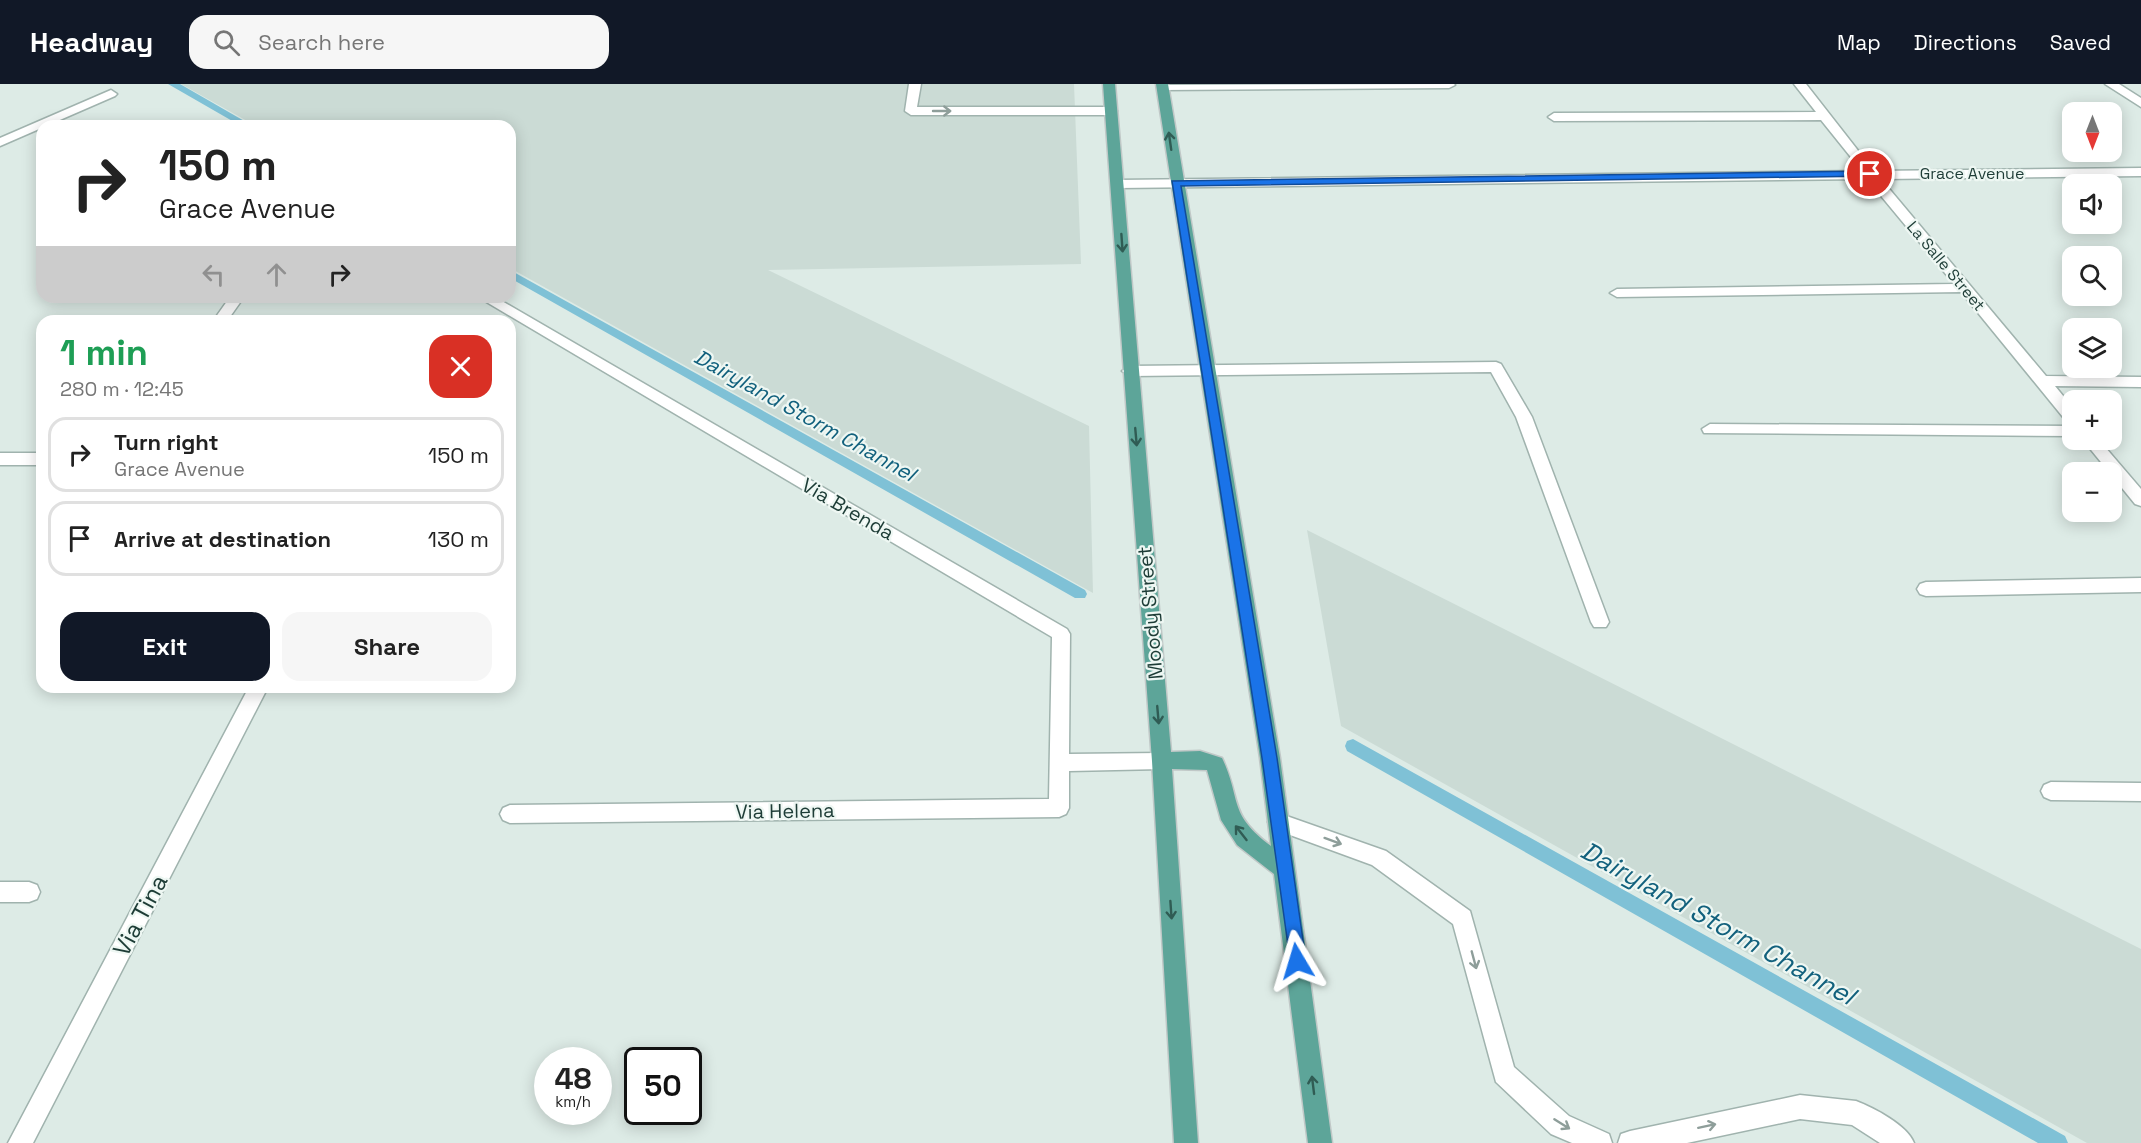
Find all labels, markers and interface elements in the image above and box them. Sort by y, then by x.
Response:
search box [189,15,609,69]
text: Headway [30,24,153,60]
icon: search [210,26,243,59]
text: Search here [258,28,385,56]
text: Map [1837,29,1881,56]
text: Directions [1914,29,2017,56]
text: Saved [2050,29,2111,56]
north arrow [2062,102,2122,162]
map controls [2062,102,2122,522]
one-way arrow [932,105,952,117]
one-way arrow [1164,131,1175,151]
text: 150 m [159,139,277,192]
icon: right [60,144,138,222]
pin [1844,148,1895,199]
icon: arrive [1853,157,1886,190]
street label: Grace Avenue [1920,163,2024,184]
button: sound [2062,174,2122,234]
text: Grace Avenue [159,191,336,226]
street label: La Salle Street [1902,217,1990,315]
one-way arrow [1117,232,1128,252]
button: search [2062,246,2122,306]
icon: left [197,258,230,291]
icon: ahead [260,258,293,291]
icon: right [323,258,356,291]
button: layers [2062,318,2122,378]
text: 1 min [60,330,148,376]
button: close [429,335,492,398]
water label: Dairyland Storm Channel [689,343,923,489]
text: 280 m · 12:45 [60,376,184,402]
button: + [2062,390,2122,450]
one-way arrow [1130,427,1141,447]
text: Turn right [114,428,219,456]
icon: right [63,438,96,471]
text: 150 m [428,441,489,469]
text: Grace Avenue [114,456,245,482]
button: − [2062,462,2122,522]
street label: Via Brenda [797,472,899,546]
icon: arrive [63,522,96,555]
text: Arrive at destination [114,525,331,553]
text: 130 m [428,525,489,553]
street label: Moody Street [1131,545,1169,681]
button: Exit [60,612,270,681]
button: Share [282,612,492,681]
one-way arrow [1153,705,1164,725]
street label: Via Helena [735,797,835,825]
one-way arrow [1235,825,1248,841]
water label: Dairyland Storm Channel [1575,833,1863,1014]
one-way arrow [1323,837,1342,848]
street label: Via Tina [106,869,175,961]
one-way arrow [1166,899,1177,919]
position arrow [1265,929,1329,993]
one-way arrow [1468,950,1480,969]
speed limit sign: 50 [624,1047,702,1125]
text: 48 [554,1059,592,1098]
one-way arrow [1307,1076,1318,1095]
text: km/h [555,1092,591,1111]
one-way arrow [1553,1119,1570,1131]
one-way arrow [1697,1120,1717,1131]

